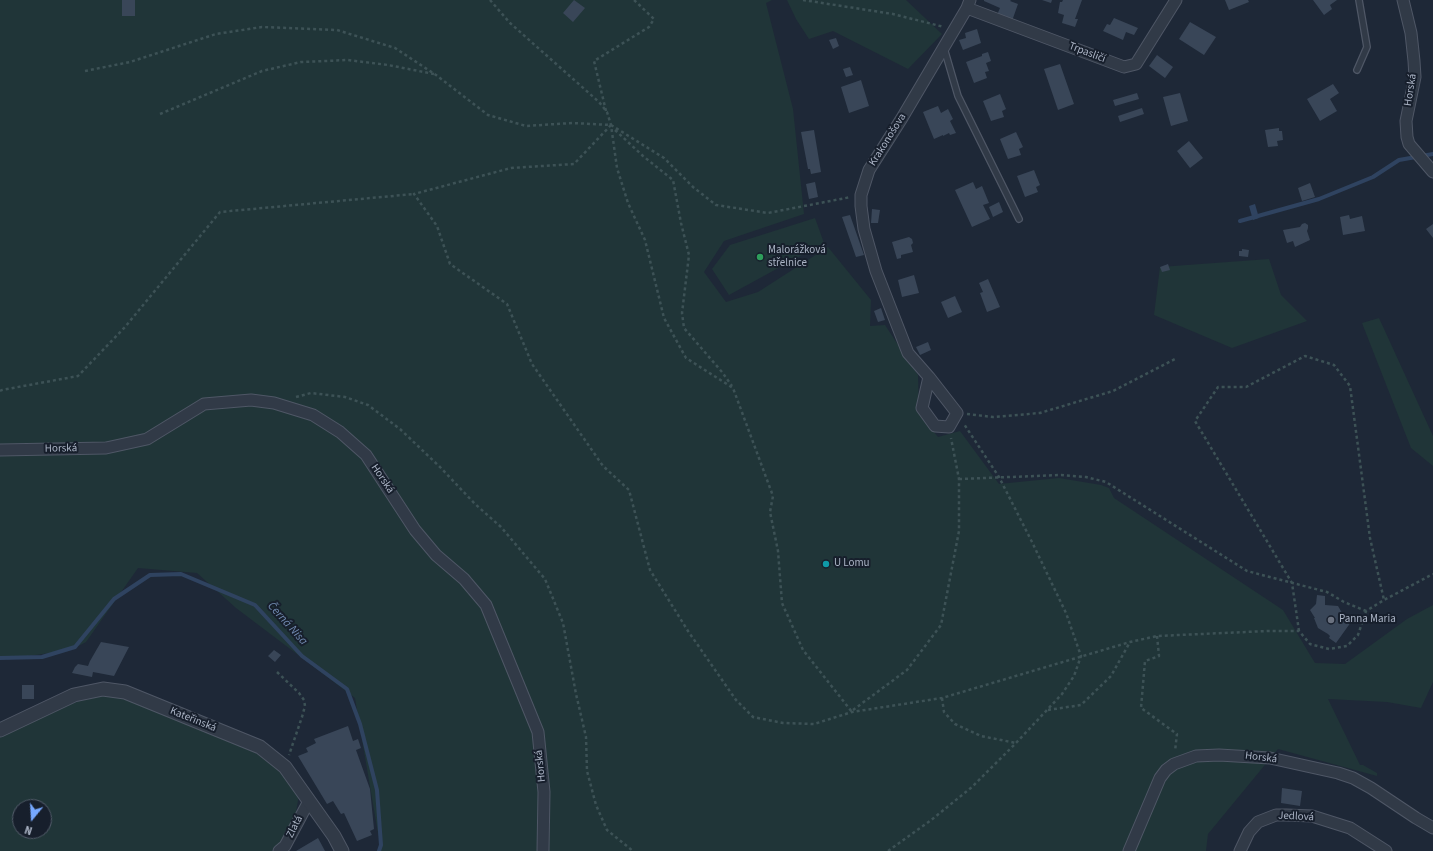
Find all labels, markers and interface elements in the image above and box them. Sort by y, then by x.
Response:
street label: Trpasličí [1067,40,1107,66]
street label: Horská [1402,73,1420,107]
street label: Krakonošova [867,111,909,169]
place label: Malorážková střelnice [768,244,826,270]
marker: Malorážková střelnice [755,252,765,262]
street label: Horská [45,442,77,456]
street label: Horská [367,462,397,496]
place label: U Lomu [834,557,870,571]
marker: U Lomu [821,559,831,569]
water label: Černá Nisa [264,599,310,649]
place label: Panna Maria [1339,613,1396,627]
marker: Panna Maria [1326,615,1336,625]
street label: Kateřinská [168,705,218,735]
street label: Horská [533,749,549,783]
street label: Horská [1244,749,1278,767]
north arrow [12,799,52,839]
street label: Jedlová [1278,809,1314,825]
street label: Zlatá [284,814,306,840]
text: N [23,822,34,838]

